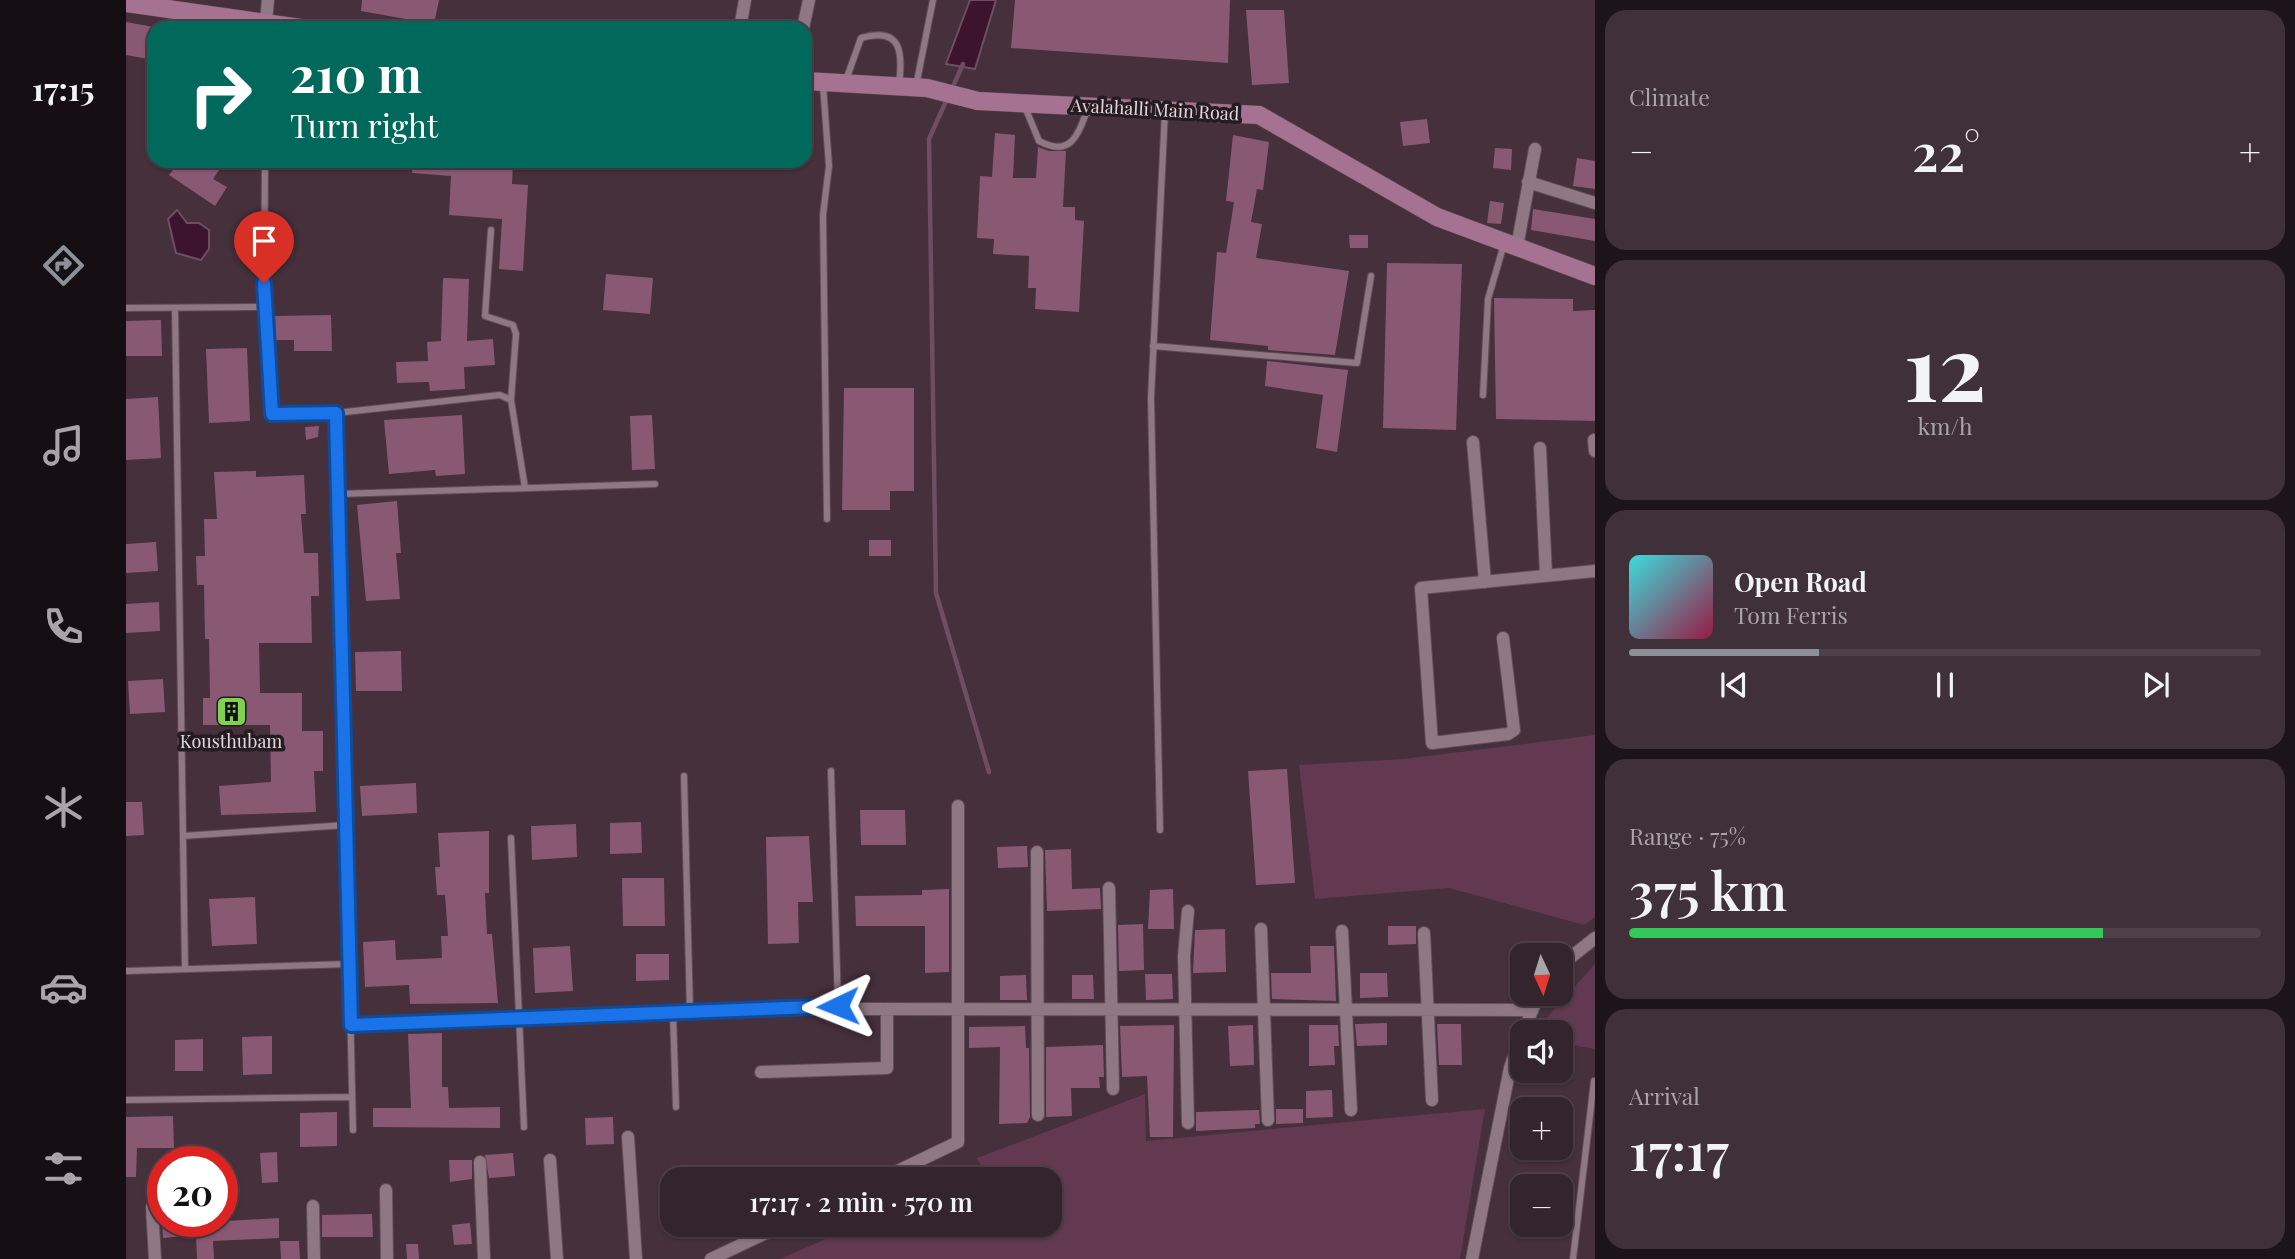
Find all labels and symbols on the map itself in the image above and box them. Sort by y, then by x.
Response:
street label: Avalahalli Main Road [1069,93,1240,125]
pin [234,211,294,283]
building icon: Kousthubam [214,694,248,728]
place label: Kousthubam [180,729,282,753]
north arrow [1510,943,1573,1006]
position arrow [801,969,875,1043]
speed limit sign: 20 [147,1146,238,1237]

